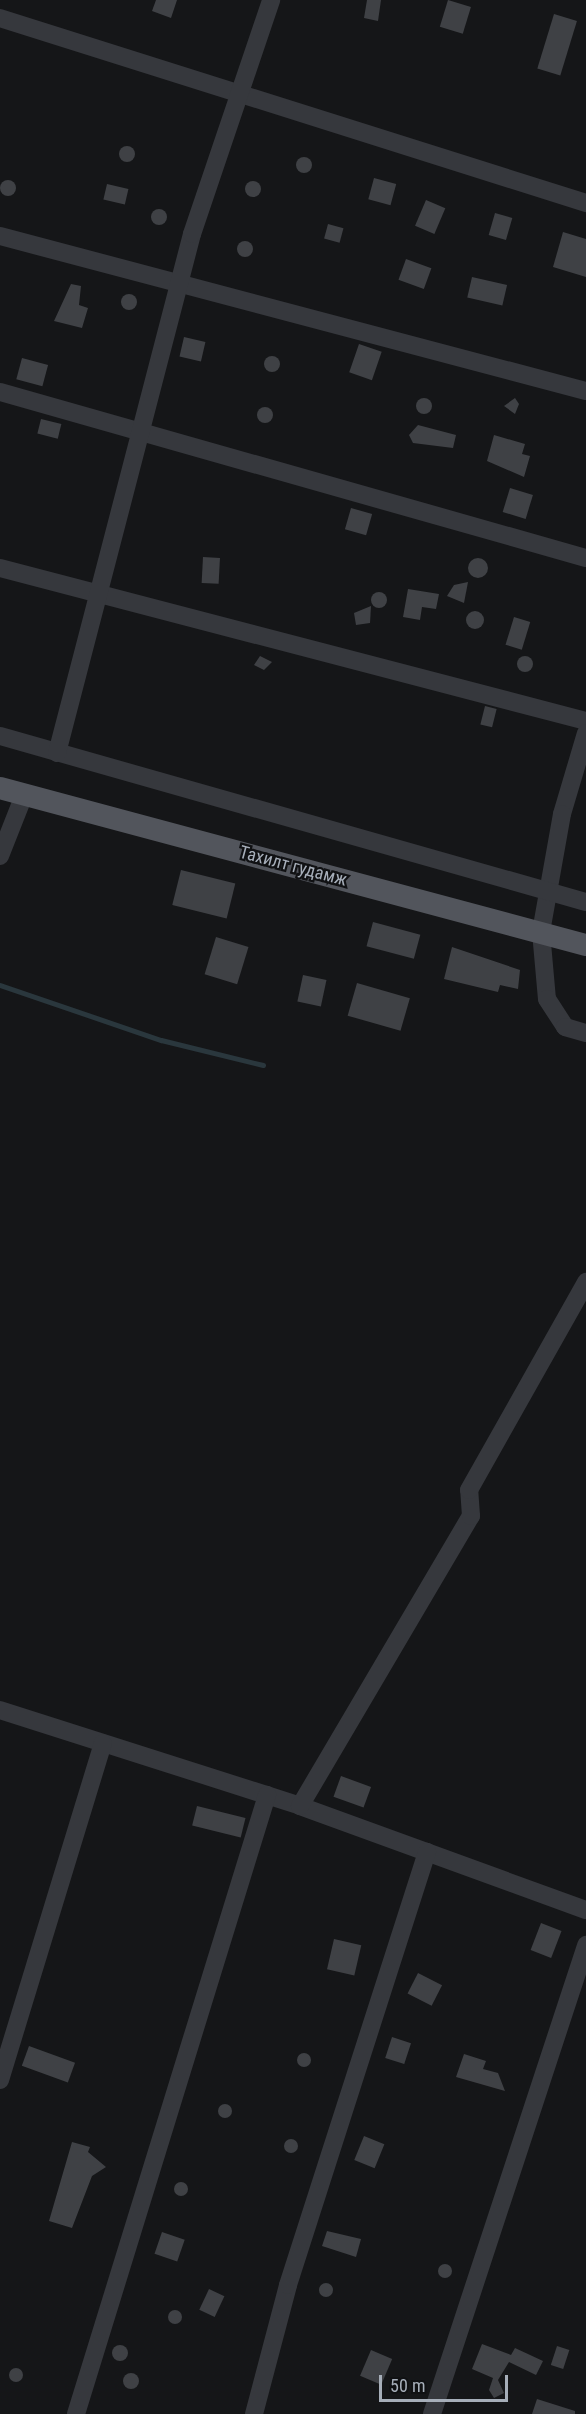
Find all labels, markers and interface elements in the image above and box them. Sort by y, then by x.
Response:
street label: Тахилт гудамж [237,841,349,891]
scale bar [382,2363,511,2401]
text: 50 m [390,2375,425,2396]

